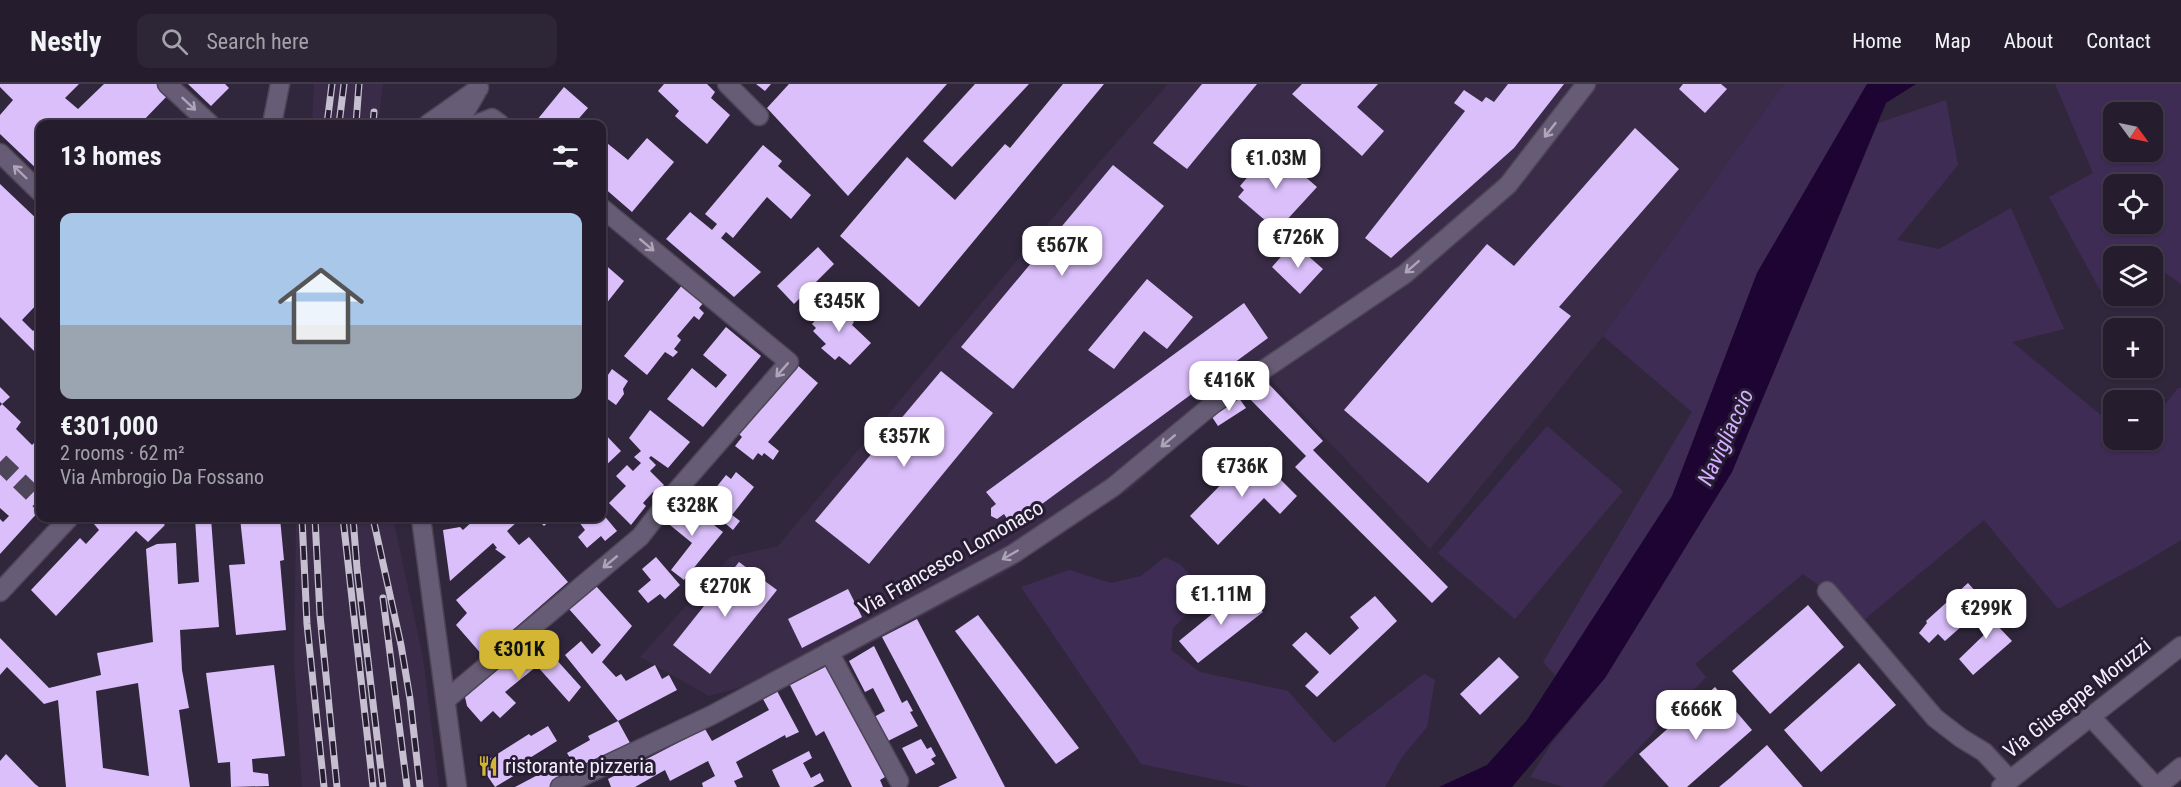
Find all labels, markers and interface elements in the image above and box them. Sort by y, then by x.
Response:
search box [137,14,557,68]
text: Nestly [30,25,101,58]
icon: search [158,25,191,58]
text: Search here [206,29,309,54]
text: Home [1852,29,1902,53]
text: Map [1935,29,1971,53]
text: About [2004,29,2053,53]
text: Contact [2086,29,2151,53]
one-way arrow [181,97,196,111]
north arrow [2103,102,2163,162]
map controls [2103,102,2163,450]
one-way arrow [1544,122,1556,138]
pin: €1.03M [1227,139,1325,190]
icon: filters [549,140,582,173]
text: 13 homes [60,141,162,171]
text: €1.03M [1245,146,1307,170]
one-way arrow [13,165,28,180]
button: locate [2103,174,2163,234]
pin: €726K [1256,218,1340,269]
text: €726K [1272,225,1324,249]
pin: €567K [1020,226,1104,277]
text: €567K [1036,233,1088,257]
one-way arrow [639,238,654,252]
button: layers [2103,246,2163,306]
icon: home [267,252,375,360]
one-way arrow [1405,260,1420,274]
pin: €345K [797,282,881,333]
text: €345K [813,289,865,313]
button: + [2103,318,2163,378]
pin: €416K [1187,361,1271,412]
one-way arrow [775,362,789,377]
text: €416K [1203,368,1255,392]
water label: Navigliaccio [1692,385,1759,489]
button: − [2103,390,2163,450]
text: €301,000 [60,411,158,441]
pin: €357K [862,417,946,468]
text: €357K [878,424,930,448]
one-way arrow [1161,434,1176,448]
text: 2 rooms · 62 m² [60,441,185,465]
pin: €736K [1200,447,1284,498]
text: €736K [1216,454,1268,478]
text: Via Ambrogio Da Fossano [60,465,264,489]
pin: €328K [650,486,734,537]
text: €328K [666,493,718,517]
street label: Via Francesco Lomonaco [854,495,1048,621]
one-way arrow [1002,549,1019,561]
one-way arrow [603,555,618,569]
pin: €270K [683,567,767,618]
text: €270K [699,574,751,598]
pin: €1.11M [1172,575,1270,626]
text: €1.11M [1190,582,1252,606]
pin: €299K [1944,589,2028,640]
text: €299K [1960,596,2012,620]
pin: €301K [477,630,561,681]
street label: Via Giuseppe Moruzzi [1999,633,2155,763]
text: €301K [493,637,545,661]
pin: €666K [1654,690,1738,741]
text: €666K [1670,697,1722,721]
restaurant icon: ristorante pizzeria [476,754,500,778]
place label: ristorante pizzeria [505,754,654,778]

